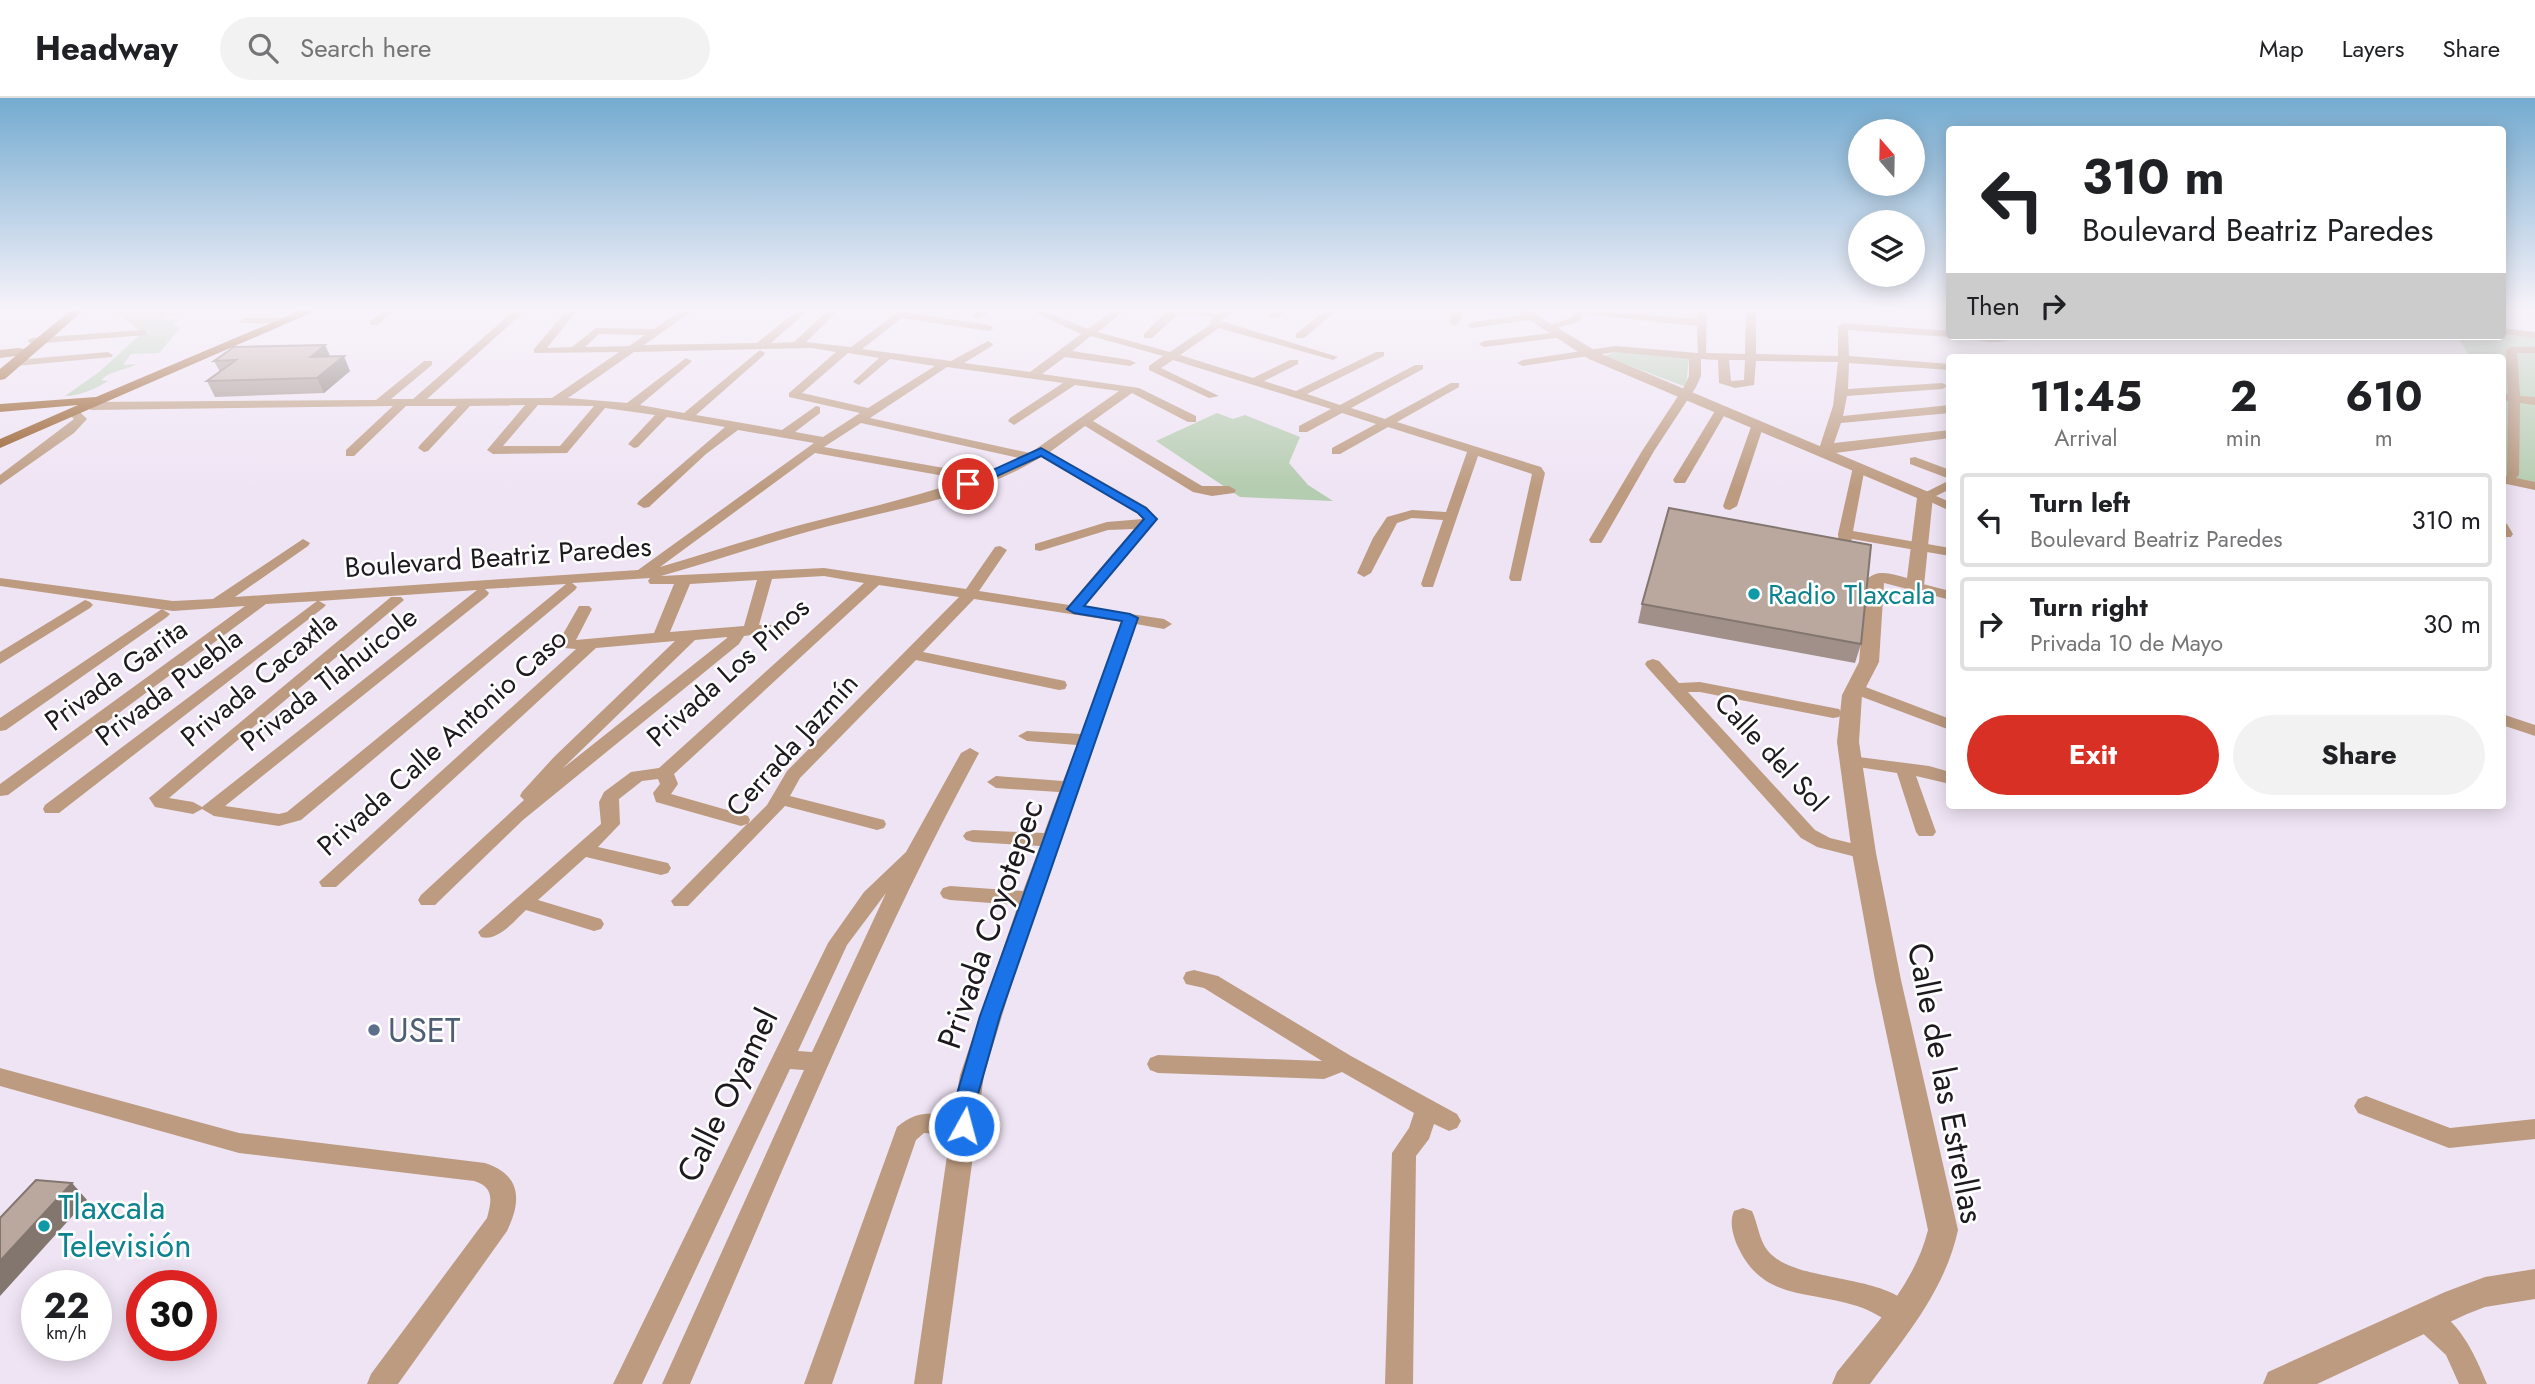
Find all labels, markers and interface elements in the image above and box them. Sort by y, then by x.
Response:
search box [220,17,710,80]
text: Headway [35,25,178,72]
icon: search [244,29,282,67]
text: Search here [300,29,431,67]
text: Map [2259,31,2304,66]
text: Layers [2342,31,2404,66]
text: Share [2442,31,2500,66]
north arrow [1848,119,1925,196]
map controls [1848,119,1925,287]
text: 310 m [2082,142,2225,212]
icon: left [1967,154,2058,245]
text: Boulevard Beatriz Paredes [2082,207,2433,253]
button: layers [1848,210,1925,287]
text: Then [1967,287,2020,325]
icon: right [2034,287,2072,325]
text: 11:45 [2030,366,2142,427]
text: 2 [2230,366,2257,427]
text: 610 [2345,366,2422,427]
text: Arrival [2054,421,2118,455]
text: min [2226,421,2262,455]
text: m [2375,421,2393,455]
pin [938,454,998,514]
icon: arrive [949,465,987,503]
text: Turn left [2030,484,2130,522]
icon: left [1971,501,2009,539]
text: 310 m [2411,501,2481,539]
text: Boulevard Beatriz Paredes [2030,522,2283,556]
street label: Boulevard Beatriz Paredes [343,526,653,588]
place label: Radio Tlaxcala [1768,574,1935,615]
marker: Radio Tlaxcala [1746,586,1762,602]
street label: Privada Los Pinos [637,588,819,756]
text: Turn right [2030,588,2148,626]
street label: Privada Tlahuicole [232,597,426,761]
street label: Privada Cacaxtla [172,601,346,757]
icon: right [1971,605,2009,643]
text: 30 m [2423,605,2481,643]
street label: Privada Garita [36,609,196,741]
street label: Privada Puebla [87,618,251,756]
street label: Privada Calle Antonio Caso [308,618,576,866]
text: Privada 10 de Mayo [2030,626,2223,660]
street label: Cerrada Jazmín [716,664,868,826]
street label: Calle del Sol [1705,683,1837,821]
button: Exit [1967,715,2219,795]
button: Share [2233,715,2485,795]
street label: Privada Coyotepec [925,793,1055,1055]
street label: Calle de las Estrellas [1896,939,1996,1227]
street label: Calle Oyamel [665,1000,789,1190]
place label: USET [388,1007,461,1054]
marker: USET [366,1022,382,1038]
position arrow [927,1089,1001,1163]
place label: Tlaxcala Televisión [58,1184,191,1269]
marker: Tlaxcala Televisión [36,1218,52,1234]
speed limit sign: 30 [126,1270,217,1361]
text: 22 [44,1281,89,1331]
text: km/h [46,1320,87,1346]

